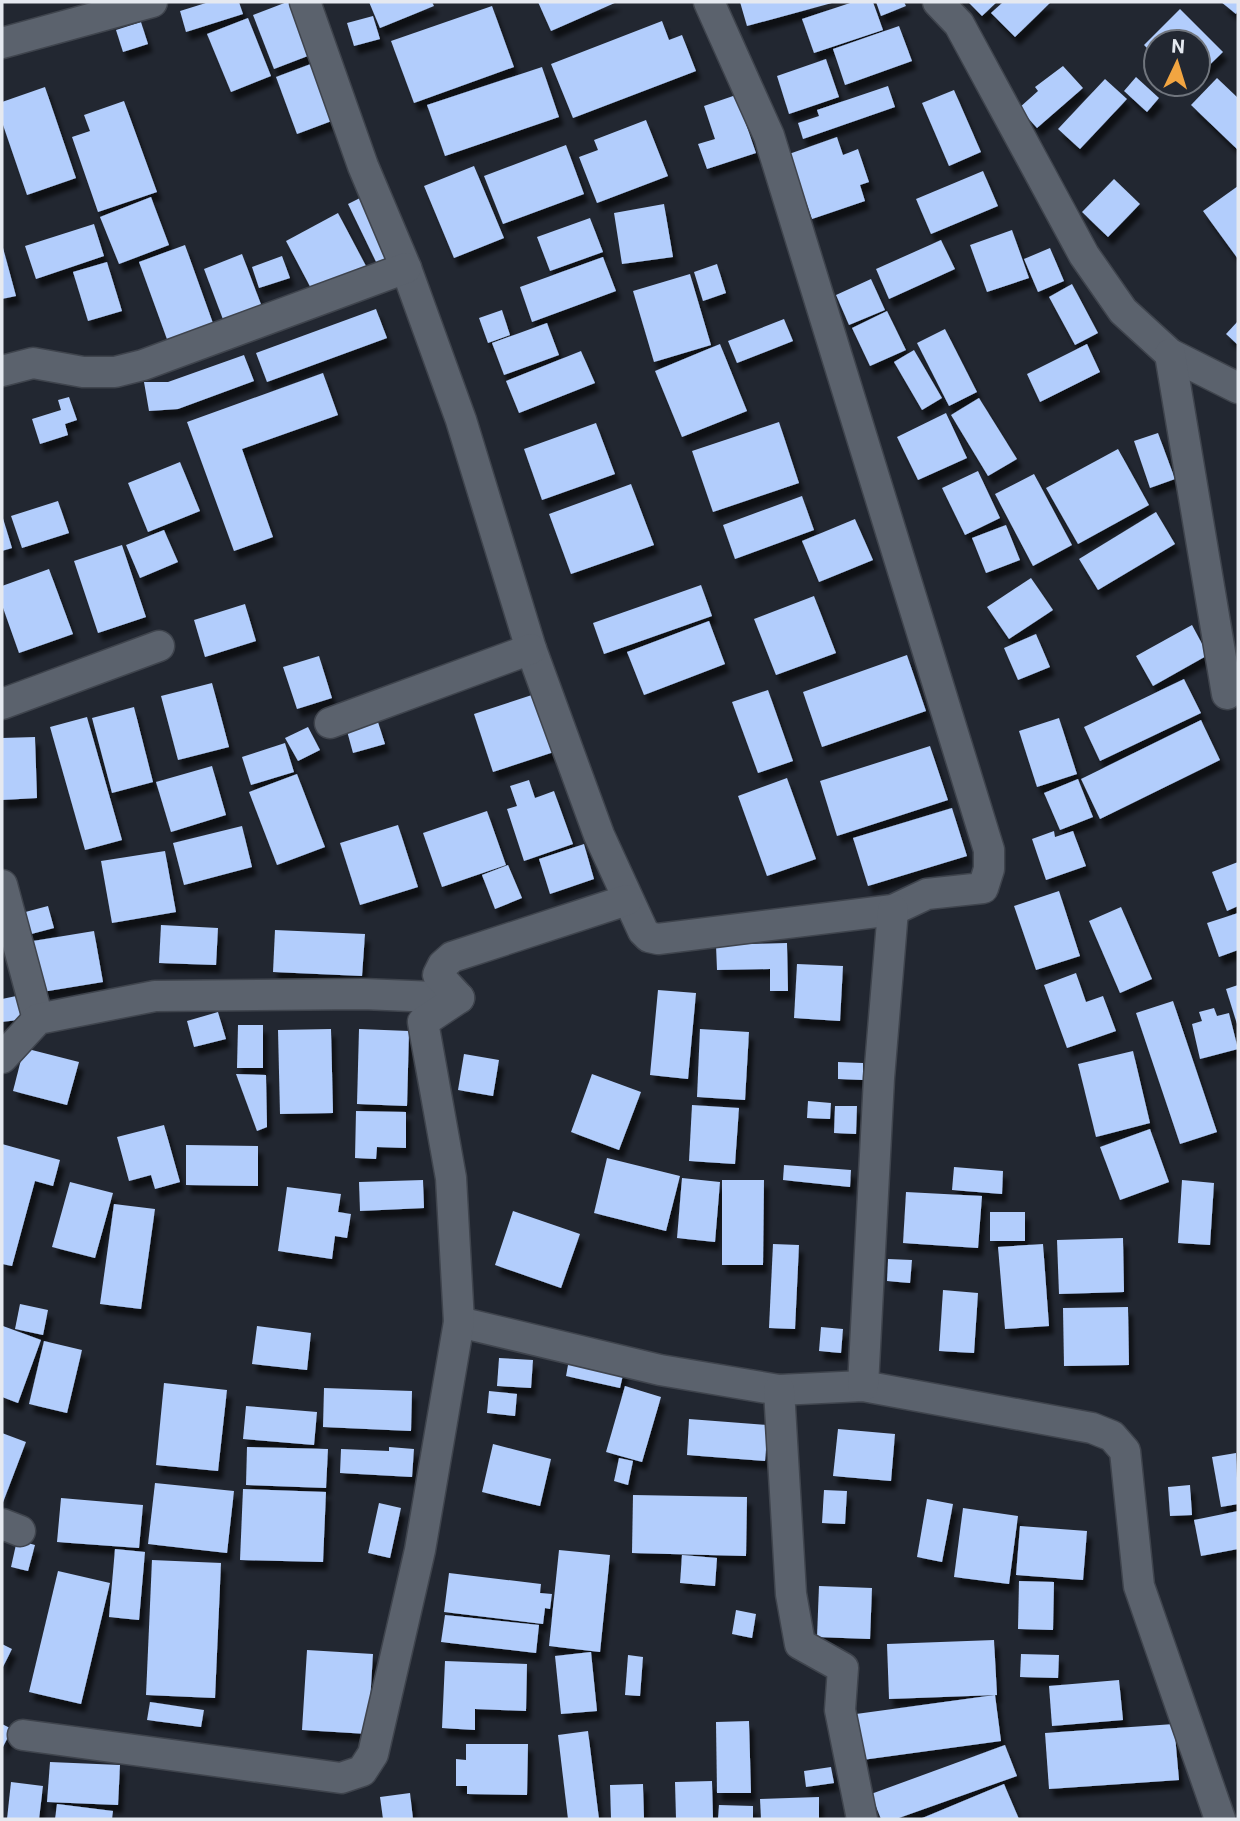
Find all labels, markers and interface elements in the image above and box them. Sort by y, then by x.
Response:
north arrow [1142,28,1212,98]
text: N [1171,35,1186,58]

